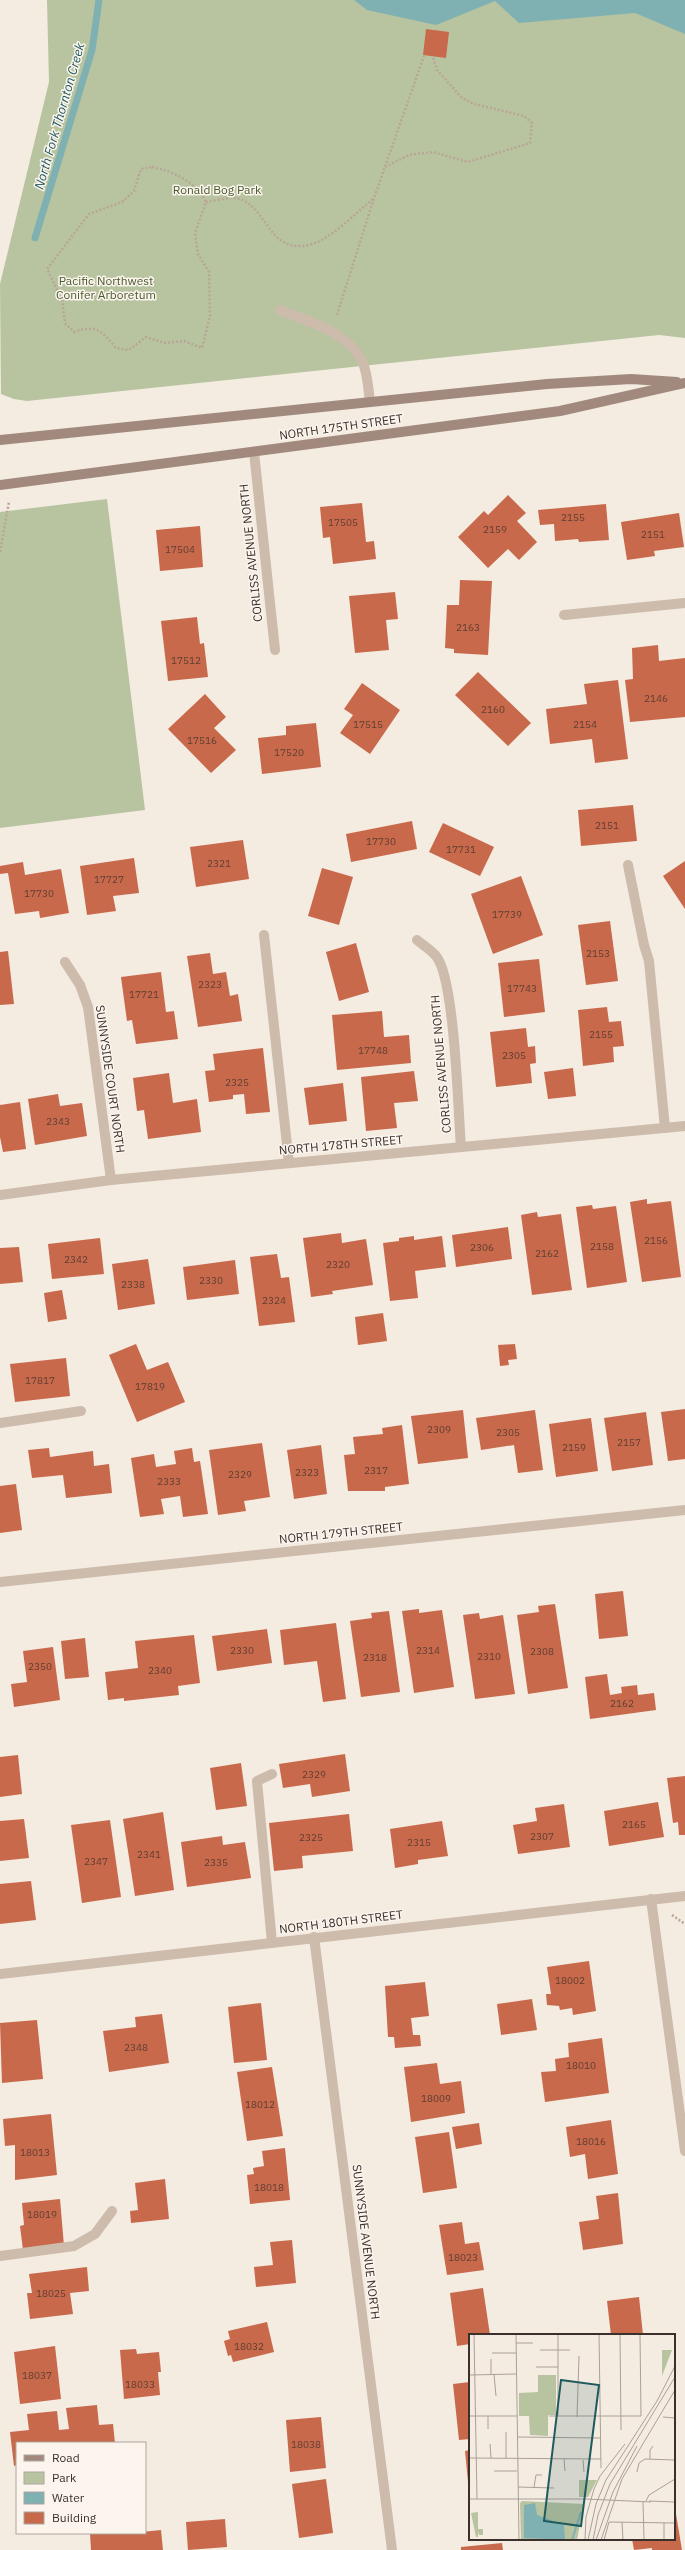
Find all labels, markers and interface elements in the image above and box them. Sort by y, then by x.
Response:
water label: North Fork Thornton Creek [30,41,89,191]
park label: Ronald Bog Park [173,182,262,197]
park label: Pacific Northwest Conifer Arboretum [56,273,156,302]
street label: NORTH 175TH STREET [278,410,404,443]
street label: CORLISS AVENUE NORTH [236,483,265,623]
house number: 2155 [561,511,585,524]
house number: 17505 [328,516,358,529]
house number: 2159 [483,523,507,536]
house number: 2151 [641,528,665,541]
house number: 17504 [165,543,195,556]
house number: 2163 [456,621,480,634]
house number: 17512 [171,654,201,667]
house number: 2146 [644,692,668,705]
house number: 2160 [481,703,505,716]
house number: 17515 [353,718,383,731]
house number: 2154 [573,718,597,731]
house number: 17516 [187,734,217,747]
house number: 17520 [274,746,304,759]
house number: 2151 [595,819,619,832]
house number: 17730 [366,835,396,848]
house number: 17731 [446,843,476,856]
house number: 2321 [207,857,231,870]
house number: 17727 [94,873,124,886]
house number: 17730 [24,887,54,900]
house number: 17739 [492,908,522,921]
house number: 2153 [586,947,610,960]
house number: 2323 [198,978,222,991]
house number: 17743 [507,982,537,995]
house number: 17721 [129,988,159,1001]
street label: CORLISS AVENUE NORTH [427,994,454,1134]
street label: SUNNYSIDE COURT NORTH [93,1004,128,1154]
house number: 2155 [589,1028,613,1041]
house number: 17748 [358,1044,388,1057]
house number: 2305 [502,1049,526,1062]
house number: 2325 [225,1076,249,1089]
house number: 2343 [46,1115,70,1128]
street label: NORTH 178TH STREET [278,1132,404,1157]
house number: 2156 [644,1234,668,1247]
house number: 2158 [590,1240,614,1253]
house number: 2306 [470,1241,494,1254]
house number: 2162 [535,1247,559,1260]
house number: 2342 [64,1253,88,1266]
house number: 2320 [326,1258,350,1271]
house number: 2330 [199,1274,223,1287]
house number: 2338 [121,1278,145,1291]
house number: 2324 [262,1294,286,1307]
house number: 17817 [25,1374,55,1387]
house number: 17819 [135,1380,165,1393]
house number: 2309 [427,1423,451,1436]
house number: 2305 [496,1426,520,1439]
house number: 2157 [617,1436,641,1449]
house number: 2159 [562,1441,586,1454]
house number: 2317 [364,1464,388,1477]
house number: 2323 [295,1466,319,1479]
house number: 2329 [228,1468,252,1481]
house number: 2333 [157,1475,181,1488]
street label: NORTH 179TH STREET [278,1519,404,1546]
house number: 2330 [230,1644,254,1657]
house number: 2314 [416,1644,440,1657]
house number: 2308 [530,1645,554,1658]
house number: 2310 [477,1650,501,1663]
house number: 2318 [363,1651,387,1664]
house number: 2350 [28,1660,52,1673]
house number: 2340 [148,1664,172,1677]
house number: 2162 [610,1697,634,1710]
house number: 2329 [302,1768,326,1781]
house number: 2165 [622,1818,646,1831]
house number: 2307 [530,1830,554,1843]
house number: 2325 [299,1831,323,1844]
house number: 2315 [407,1836,431,1849]
house number: 2341 [137,1848,161,1861]
house number: 2347 [84,1855,108,1868]
house number: 2335 [204,1856,228,1869]
street label: NORTH 180TH STREET [278,1906,404,1937]
house number: 18002 [555,1974,585,1987]
house number: 2348 [124,2041,148,2054]
house number: 18010 [566,2059,596,2072]
house number: 18009 [421,2092,451,2105]
house number: 18012 [245,2098,275,2111]
house number: 18016 [576,2135,606,2148]
house number: 18013 [20,2146,50,2159]
street label: SUNNYSIDE AVENUE NORTH [350,2163,383,2320]
house number: 18018 [254,2181,284,2194]
house number: 18019 [27,2208,57,2221]
house number: 18023 [448,2251,478,2264]
house number: 18025 [36,2287,66,2300]
inset map [469,2334,675,2540]
house number: 18032 [234,2340,264,2353]
house number: 18037 [22,2369,52,2382]
house number: 18033 [125,2378,155,2391]
house number: 18038 [291,2438,321,2451]
legend [16,2442,146,2534]
text: Road [52,2450,80,2465]
text: Park [52,2470,77,2485]
text: Water [52,2490,85,2505]
text: Building [52,2510,97,2525]

